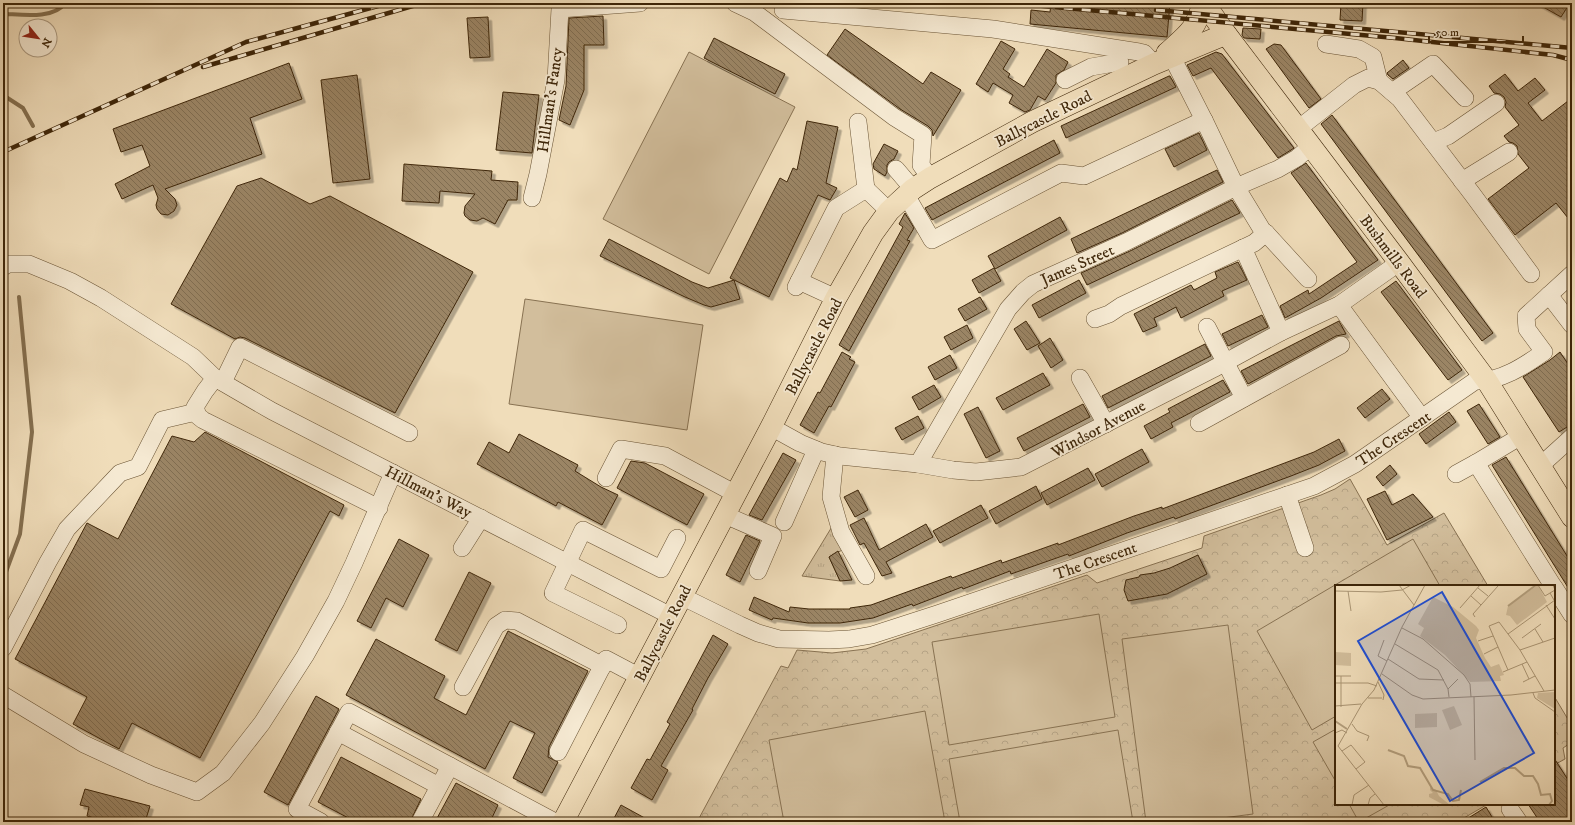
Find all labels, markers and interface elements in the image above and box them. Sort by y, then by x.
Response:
north arrow [18,18,58,58]
scale bar [1429,18,1523,44]
text: 50 m [1435,25,1459,40]
text: N [37,35,54,50]
street label: Hillman's Fancy [533,46,567,154]
street label: Ballycastle Road [992,86,1095,152]
street label: Bushmills Road [1355,211,1431,302]
street label: James Street [1036,240,1117,291]
street label: Ballycastle Road [781,295,847,398]
street label: Windsor Avenue [1047,396,1149,463]
street label: The Crescent [1352,407,1435,471]
street label: Hillman's Way [382,461,476,523]
street label: The Crescent [1051,538,1139,584]
street label: Ballycastle Road [630,582,696,685]
inset map [1335,585,1555,805]

